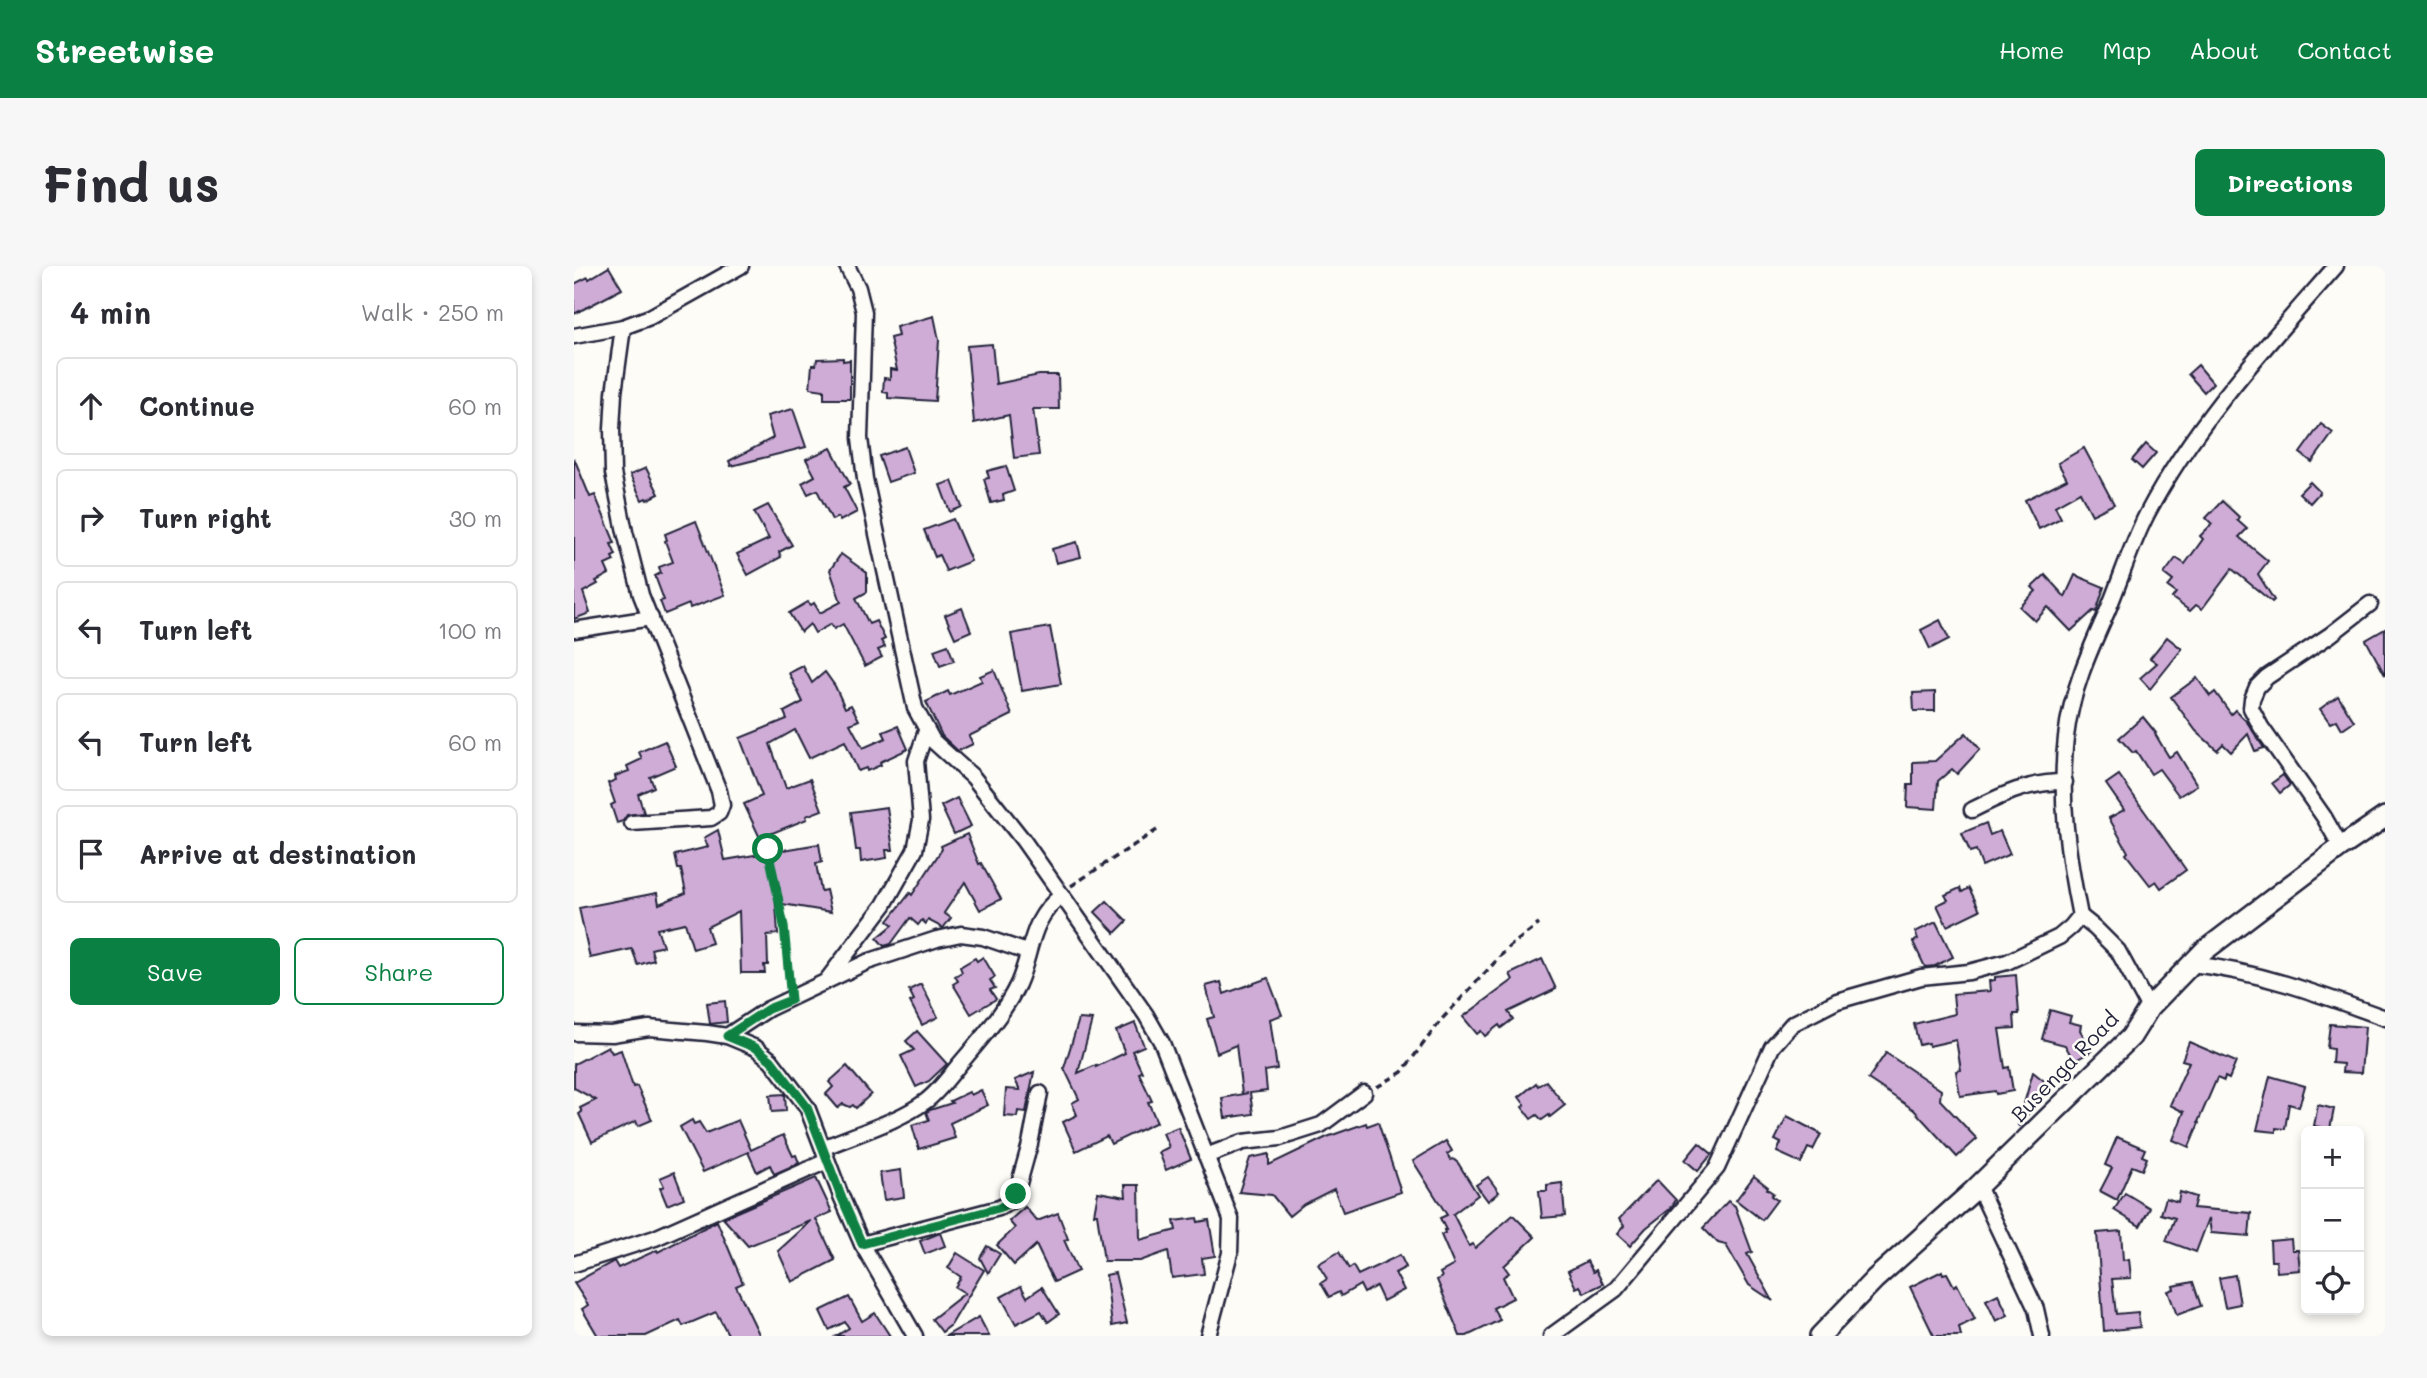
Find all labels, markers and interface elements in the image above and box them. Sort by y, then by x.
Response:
text: Streetwise [35,28,214,71]
text: Home [1999,34,2064,65]
text: Map [2102,34,2151,65]
text: About [2189,34,2259,65]
text: Contact [2297,34,2392,65]
button: Directions [2195,149,2385,216]
text: Find us [42,151,220,214]
text: 4 min [70,292,151,332]
text: Walk · 250 m [361,297,504,327]
icon: ahead [72,387,110,425]
text: Continue [139,389,255,423]
text: 60 m [448,391,502,421]
icon: right [72,499,110,537]
text: Turn right [139,501,272,535]
text: 30 m [449,503,502,533]
icon: left [72,611,110,649]
text: Turn left [139,613,252,647]
text: 100 m [438,615,502,645]
icon: left [72,723,110,761]
text: Turn left [139,725,252,759]
text: 60 m [448,727,502,757]
route start [752,833,783,864]
icon: arrive [72,835,110,873]
text: Arrive at destination [139,837,416,871]
button: Save [70,938,280,1005]
button: Share [294,938,504,1005]
street label: Busenga Road [2004,1005,2124,1127]
map controls [2301,1126,2364,1315]
button: + [2301,1126,2364,1189]
route end [1000,1178,1031,1209]
button: − [2301,1189,2364,1252]
button: locate [2301,1252,2364,1315]

